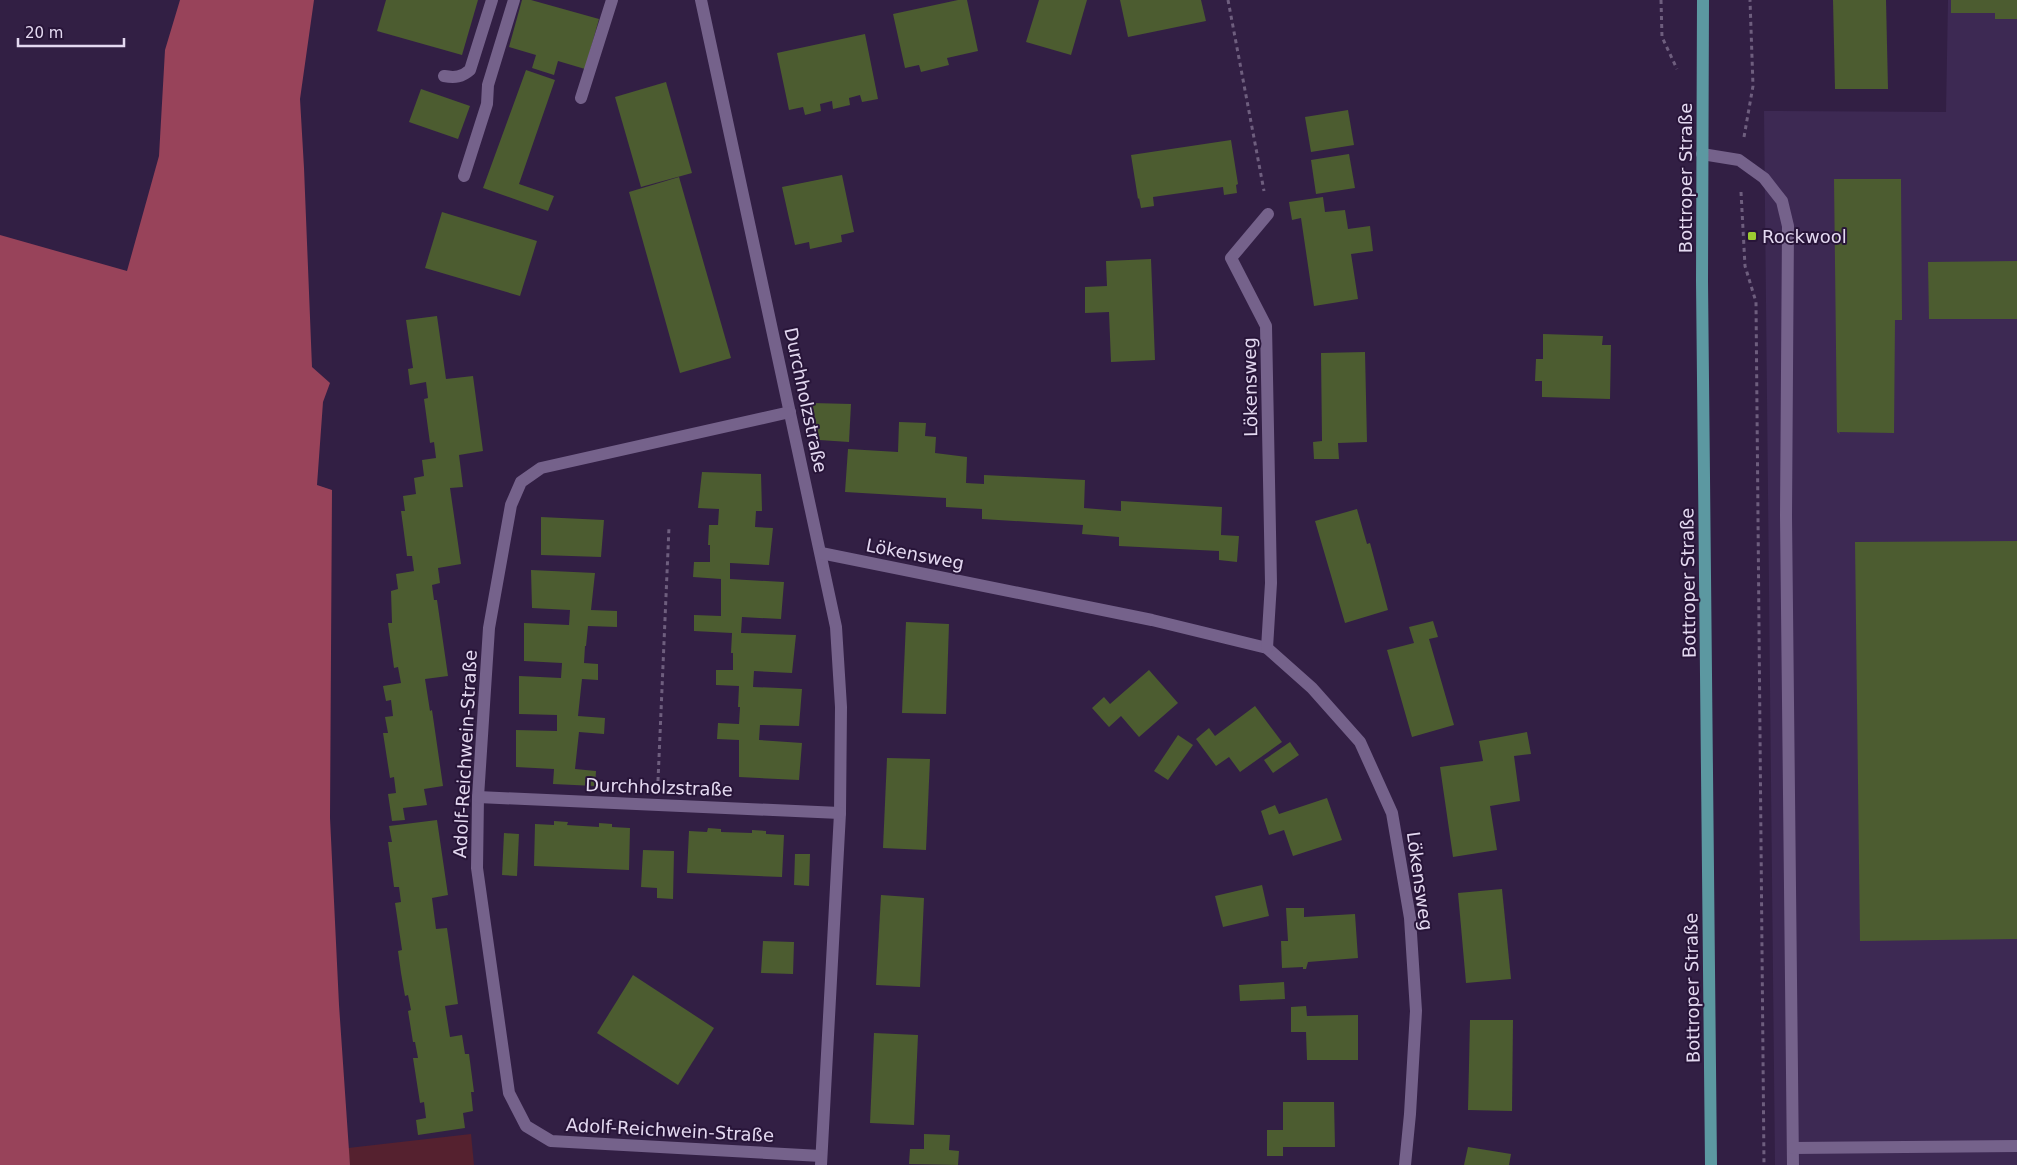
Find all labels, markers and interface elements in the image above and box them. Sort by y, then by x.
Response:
scale bar [18,15,124,47]
text: 20 m [25,24,63,42]
street label: Bottroper Straße [1675,103,1696,253]
place label: Rockwool [1762,226,1847,247]
marker: Rockwool [1746,230,1758,242]
street label: Durchholzstraße [780,326,832,474]
street label: Lökensweg [1239,337,1261,437]
street label: Bottroper Straße [1676,508,1700,658]
street label: Lökensweg [864,534,966,574]
street label: Adolf-Reichwein-Straße [449,649,481,859]
street label: Durchholzstraße [585,774,733,800]
street label: Lökensweg [1403,830,1437,932]
street label: Bottroper Straße [1680,913,1704,1063]
street label: Adolf-Reichwein-Straße [565,1114,775,1146]

